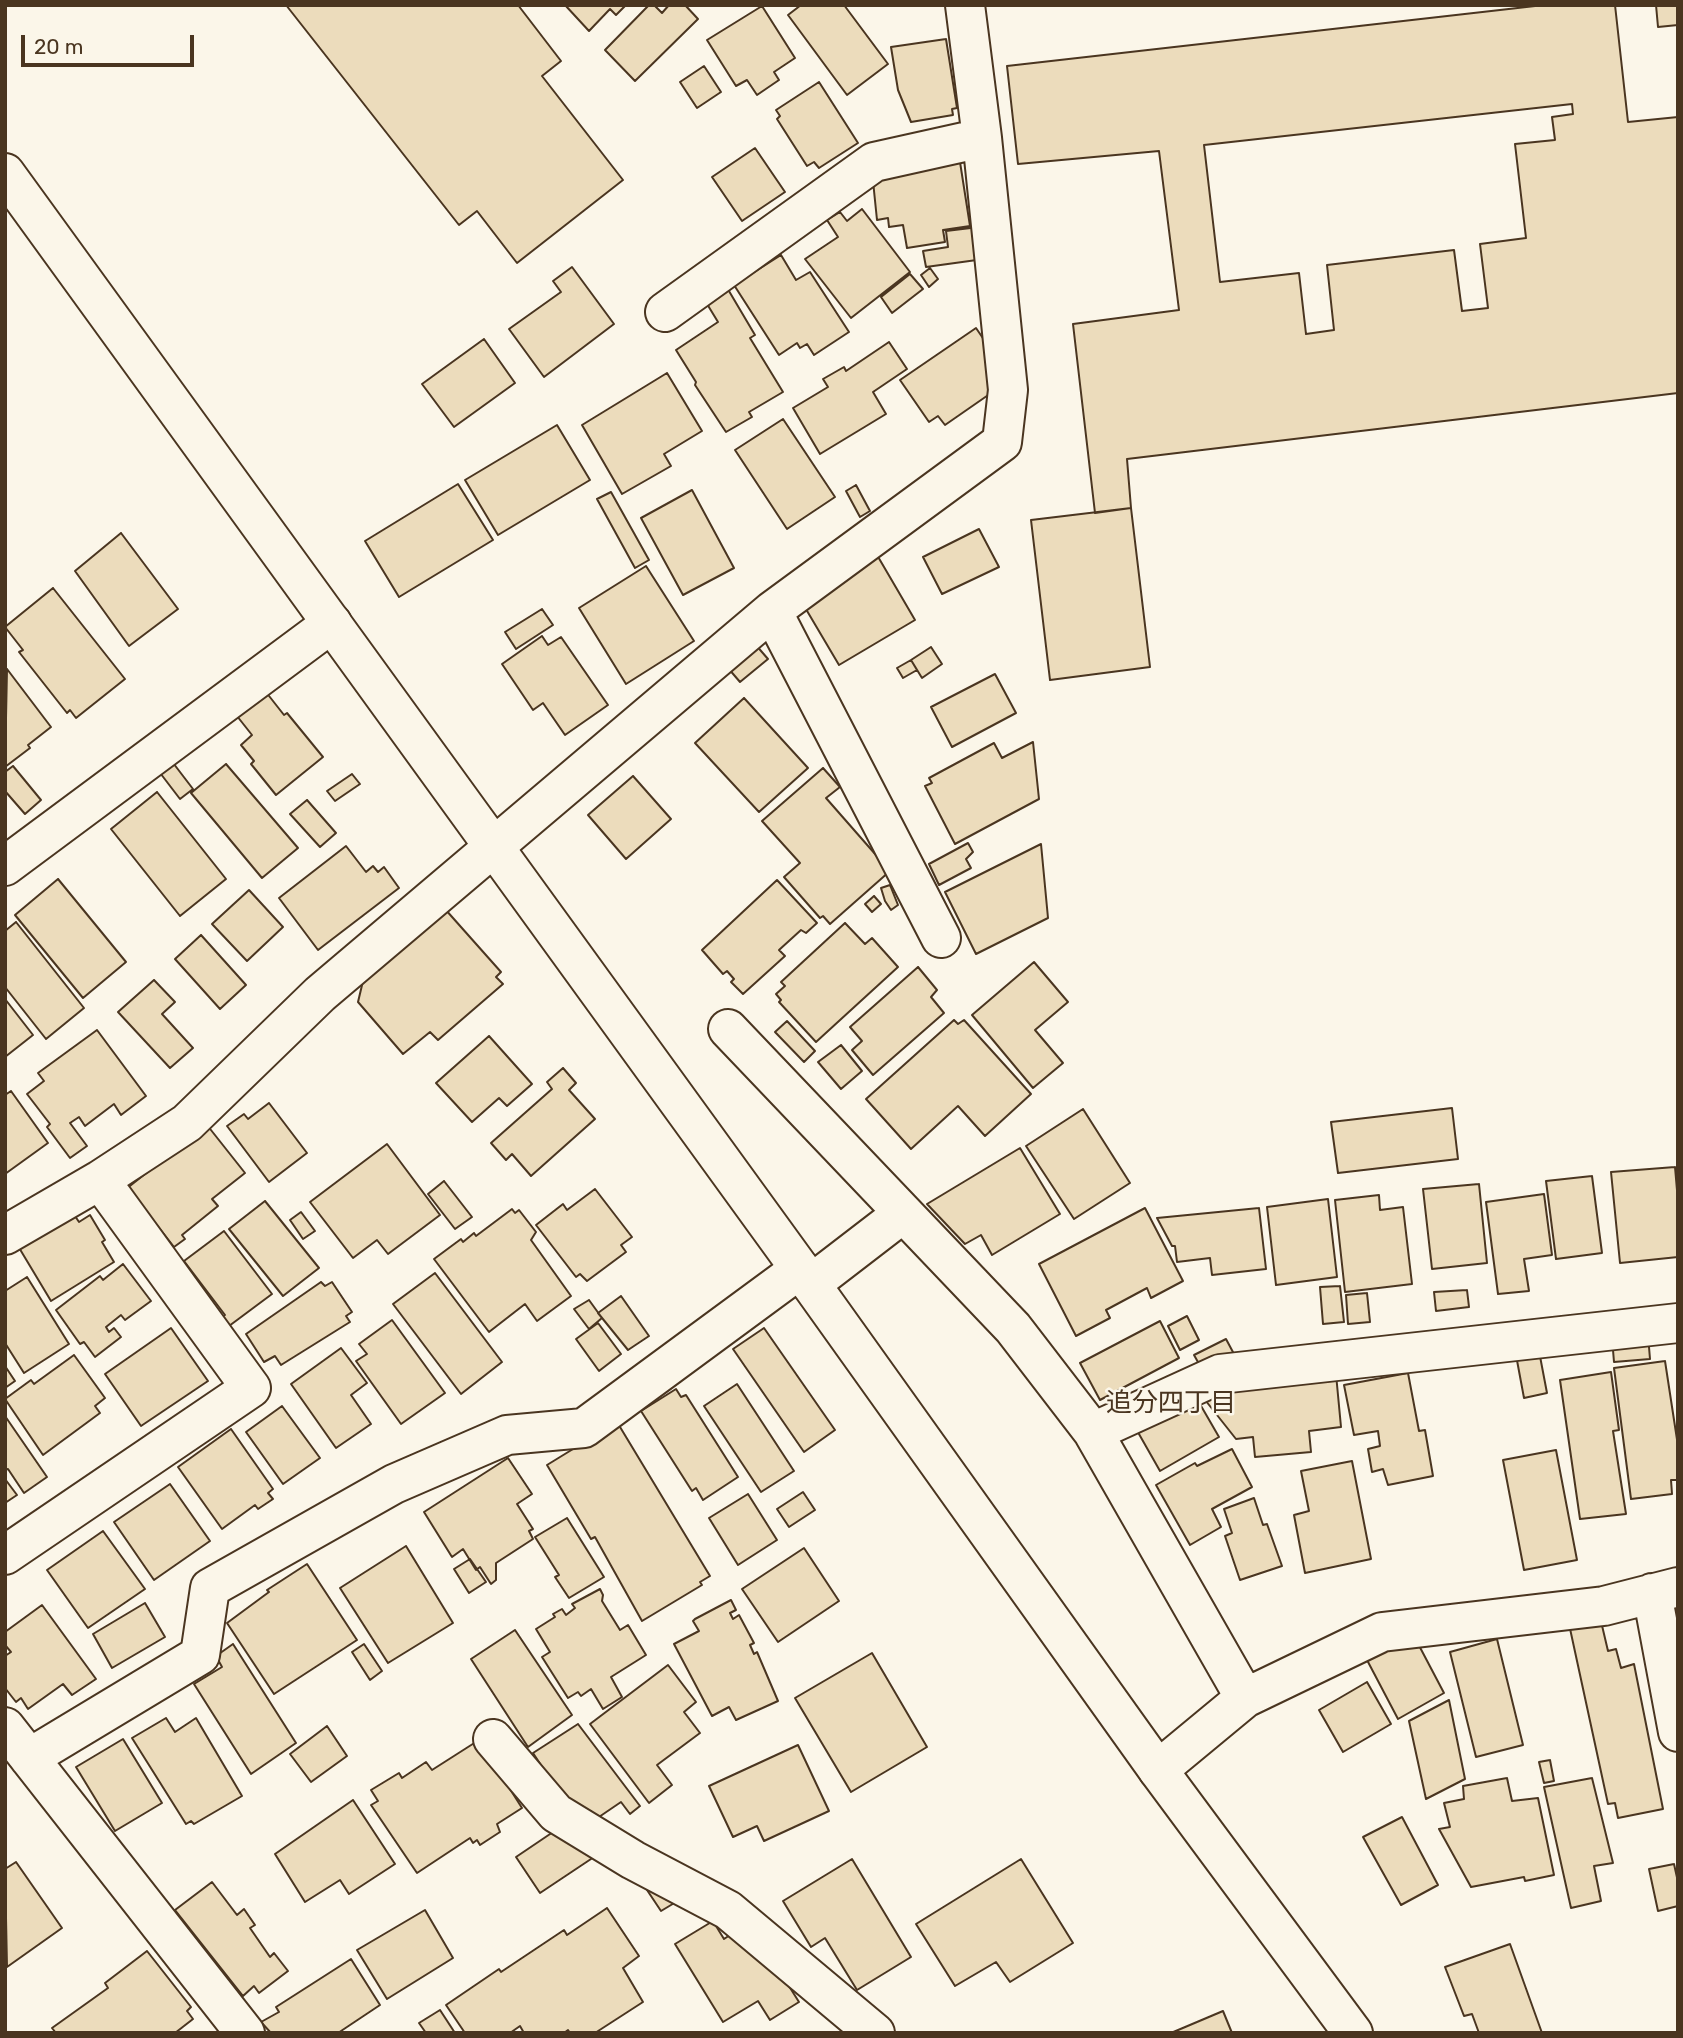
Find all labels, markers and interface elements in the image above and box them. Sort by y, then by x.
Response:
scale bar [24,21,198,65]
text: 20 m [34,34,83,59]
district label: 追分四丁目 [1106,1387,1236,1419]

